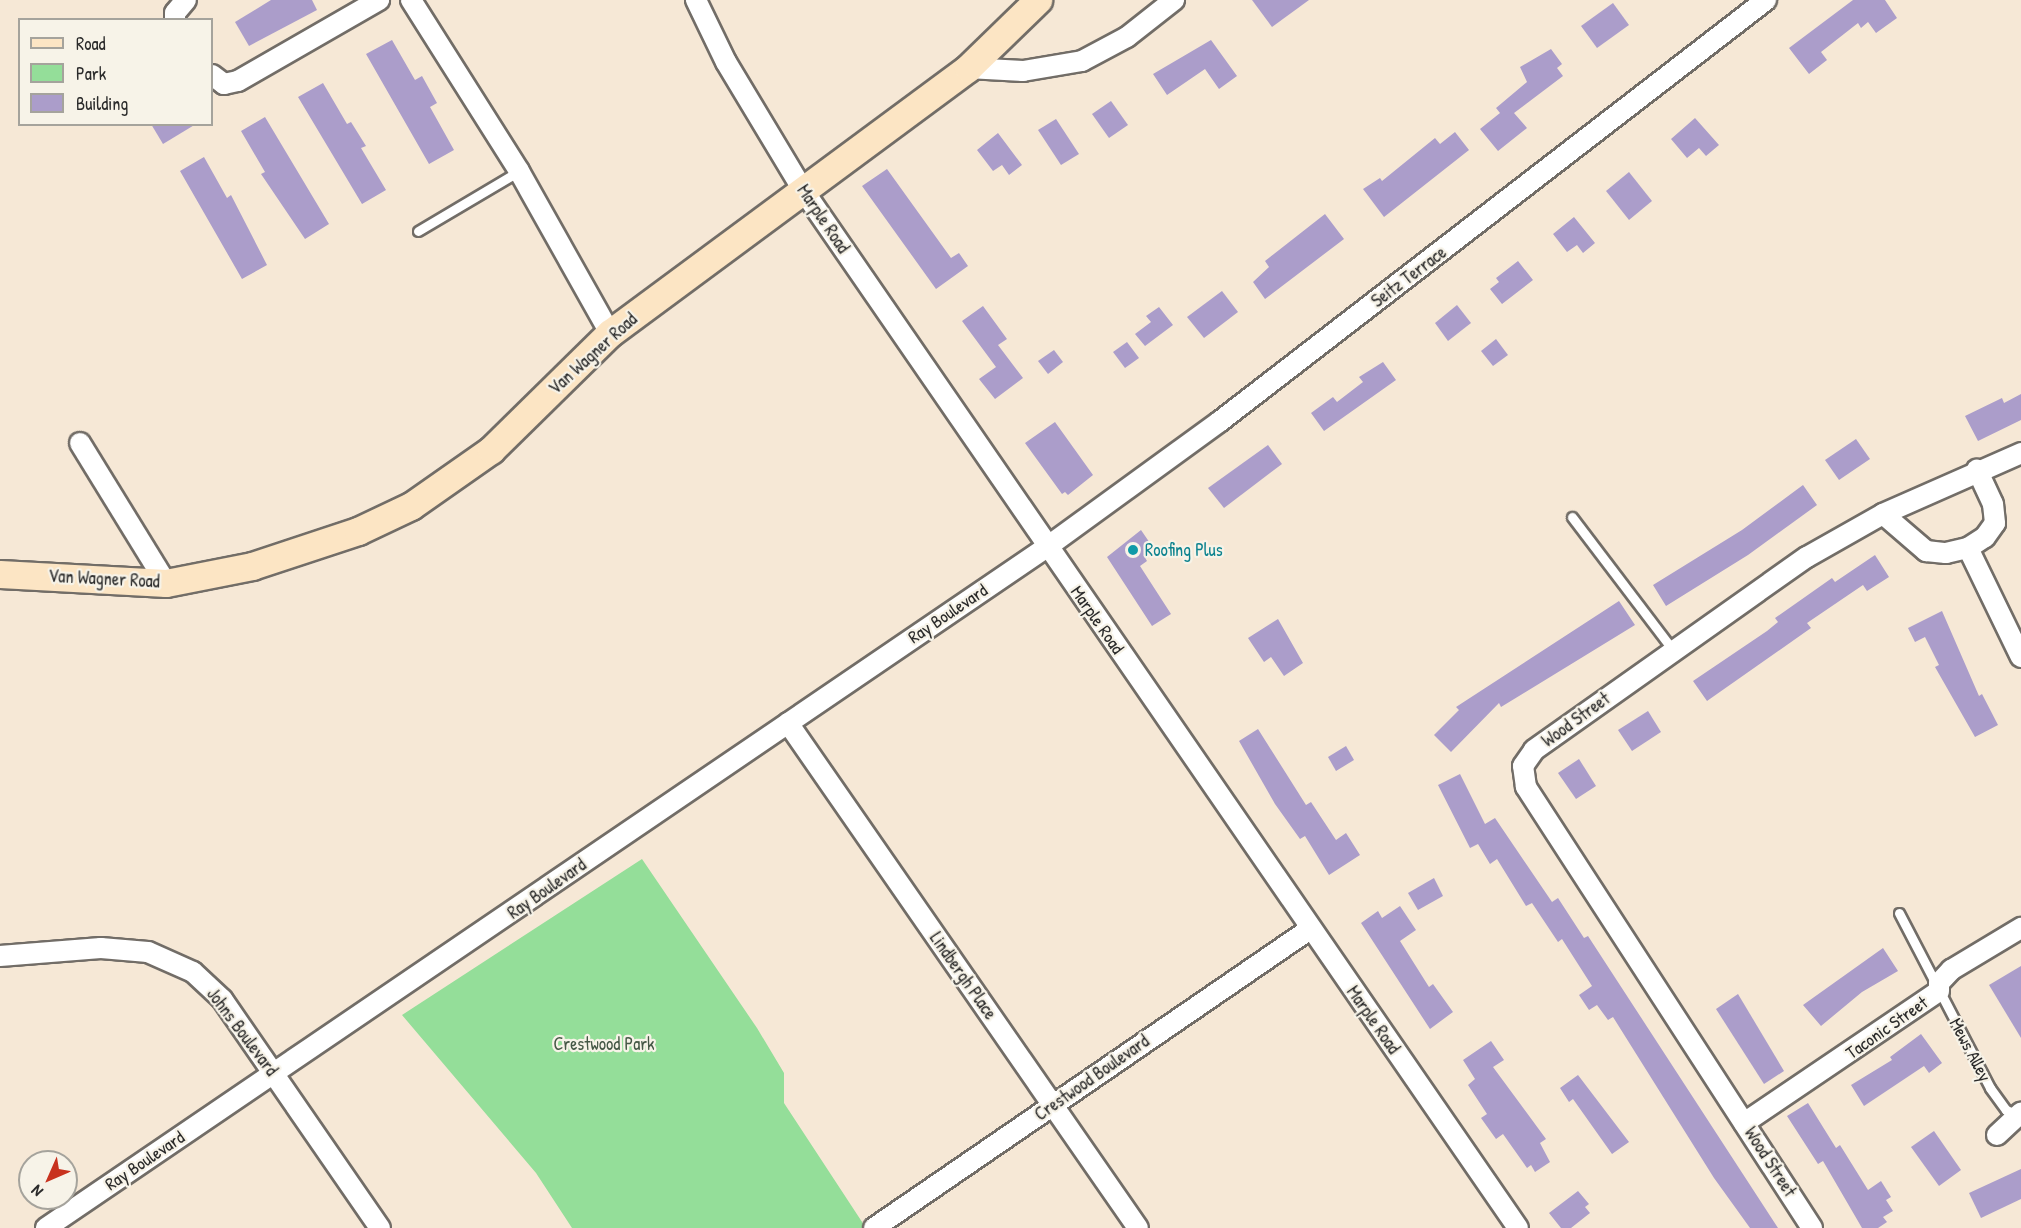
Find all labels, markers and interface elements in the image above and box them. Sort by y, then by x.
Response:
legend [18,18,213,126]
text: Road [76,31,106,56]
text: Park [76,61,106,86]
text: Building [76,91,128,116]
street label: Marple Road [792,181,854,257]
street label: Seitz Terrace [1367,242,1451,312]
street label: Van Wagner Road [544,309,642,399]
place label: Roofing Plus [1145,539,1223,561]
marker: Roofing Plus [1126,543,1140,557]
street label: Van Wagner Road [48,565,160,593]
street label: Ray Boulevard [904,580,992,648]
street label: Marple Road [1066,582,1128,658]
street label: Wood Street [1538,688,1614,752]
street label: Ray Boulevard [504,854,590,924]
street label: Lindbergh Place [925,928,1001,1024]
street label: Marple Road [1342,982,1404,1058]
street label: Johns Boulevard [202,984,282,1080]
street label: Taconic Street [1842,992,1932,1064]
street label: Mews Alley [1944,1015,1996,1085]
street label: Crestwood Boulevard [1031,1030,1153,1126]
park label: Crestwood Park [553,1033,655,1055]
street label: Wood Street [1740,1123,1800,1201]
street label: Ray Boulevard [101,1127,189,1195]
north arrow [18,1150,78,1210]
text: N [26,1181,47,1202]

